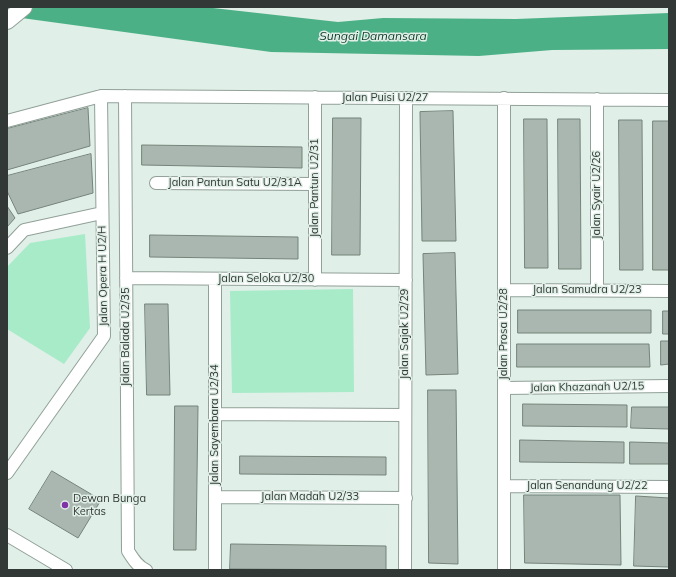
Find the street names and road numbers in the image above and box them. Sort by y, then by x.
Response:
street label: Jalan Puisi U2/27 [342,91,428,105]
street label: Jalan Pantun U2/31 [308,138,322,238]
street label: Jalan Syair U2/26 [590,151,604,239]
street label: Jalan Pantun Satu U2/31A [168,176,302,190]
street label: Jalan Opera H U2/H [96,226,110,326]
street label: Jalan Seloka U2/30 [218,272,314,286]
street label: Jalan Samudra U2/23 [532,283,642,297]
street label: Jalan Balada U2/35 [119,287,133,387]
street label: Jalan Prosa U2/28 [497,288,511,380]
street label: Jalan Sajak U2/29 [398,289,412,379]
street label: Jalan Sayembara U2/34 [208,364,222,486]
street label: Jalan Khazanah U2/15 [530,379,644,395]
street label: Jalan Senandung U2/22 [527,479,647,493]
street label: Jalan Madah U2/33 [261,490,359,504]

